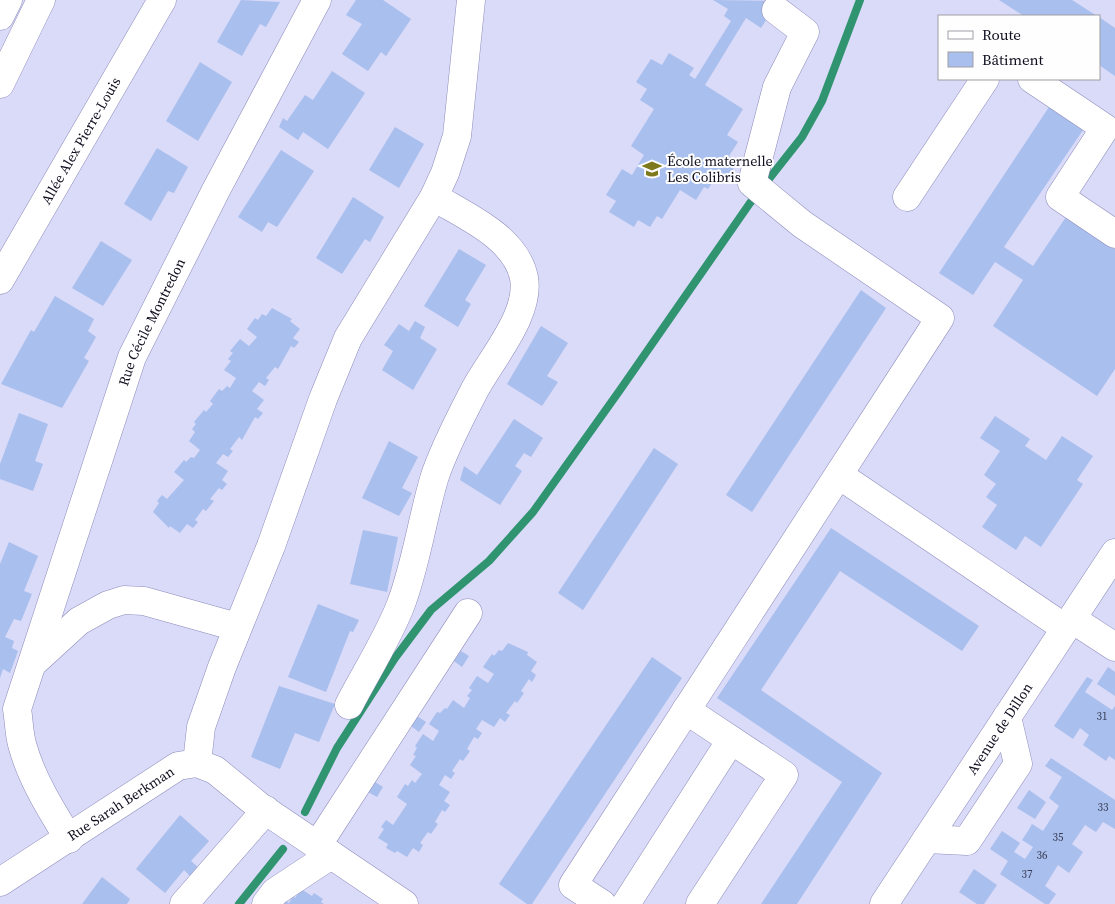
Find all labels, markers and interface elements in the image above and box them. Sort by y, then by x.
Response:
legend [938,15,1100,80]
text: Route [982,24,1021,45]
text: Bâtiment [982,49,1044,70]
street label: Allée Alex Pierre-Louis [36,73,125,208]
place label: École maternelle Les Colibris [667,151,773,187]
school or university icon: École maternelle Les Colibris [641,158,663,180]
street label: Rue Cécile Montredon [113,254,190,388]
street label: Avenue de Dillon [962,678,1037,778]
house number: 31 [1097,709,1108,724]
street label: Rue Sarah Berkman [63,761,178,846]
house number: 33 [1098,800,1109,815]
house number: 35 [1053,830,1064,845]
house number: 36 [1037,848,1048,863]
house number: 37 [1022,867,1033,882]

